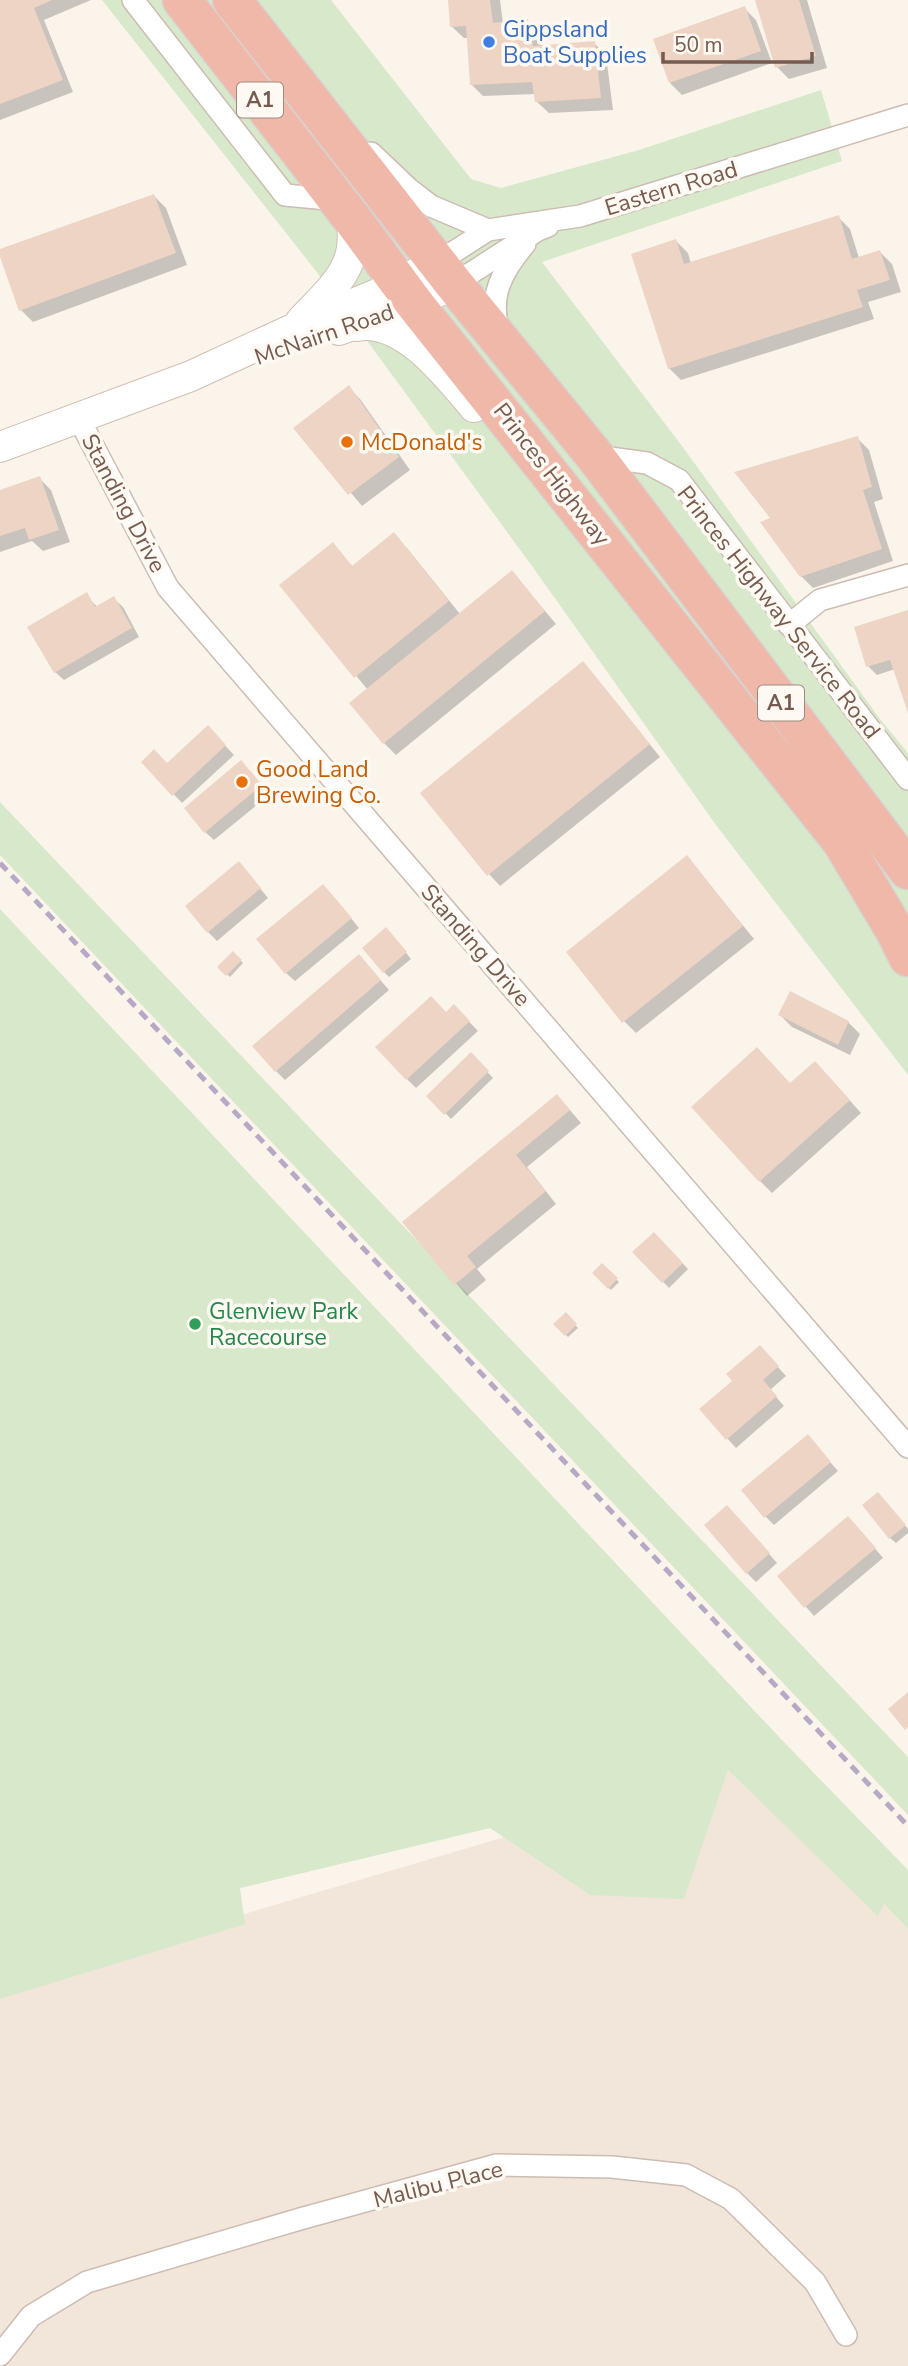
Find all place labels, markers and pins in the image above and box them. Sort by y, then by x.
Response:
place label: Gippsland Boat Supplies [503,14,647,71]
marker: Gippsland Boat Supplies [481,34,497,50]
place label: McDonald's [361,427,483,458]
marker: McDonald's [339,434,355,450]
place label: Good Land Brewing Co. [256,754,381,811]
marker: Good Land Brewing Co. [234,774,250,790]
place label: Glenview Park Racecourse [209,1296,359,1353]
marker: Glenview Park Racecourse [187,1316,203,1332]

